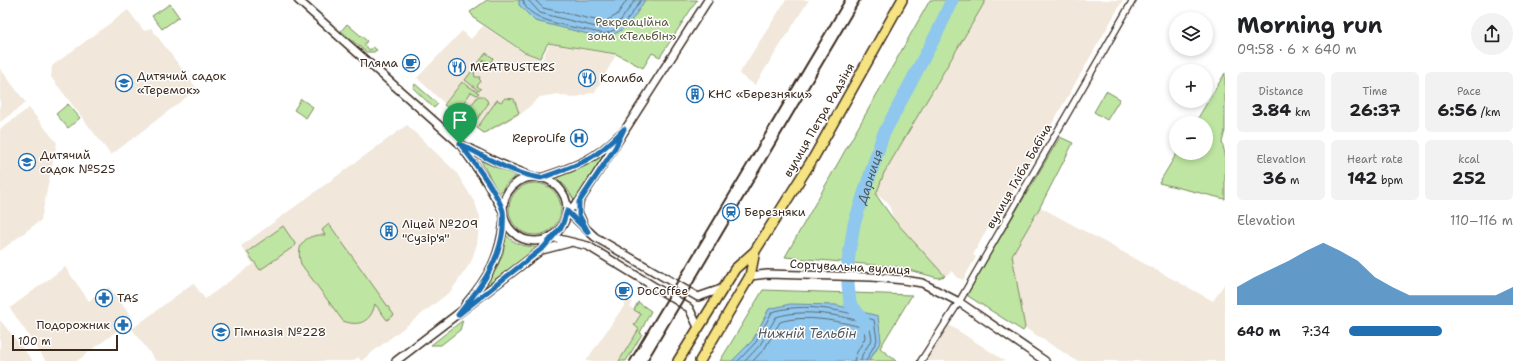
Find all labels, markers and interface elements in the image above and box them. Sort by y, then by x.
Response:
text: Morning run [1237,11,1382,40]
map controls [1169,12,1213,160]
button: layers [1169,12,1213,56]
button: share [1471,13,1513,55]
park label: Рекреаційна зона «Тельбін» [588,14,677,44]
text: 09:58 · 6 × 640 m [1237,41,1357,58]
cafe icon: Пляма [401,53,421,73]
place label: Пляма [360,55,399,71]
restaurant icon: MEATBUSTERS [447,57,467,77]
place label: MEATBUSTERS [470,59,555,75]
street label: вулиця Петра Радзіня [780,60,858,180]
button: + [1169,64,1213,108]
place label: Дитячий садок «Теремок» [137,68,227,98]
restaurant icon: Колиба [577,68,597,88]
place label: Колиба [600,70,644,86]
school or university icon: Дитячий садок «Теремок» [114,73,134,93]
building icon: КНС «Березняки» [685,84,705,104]
text: Distance [1258,84,1304,99]
text: Time [1362,84,1388,99]
text: Pace [1457,84,1481,99]
place label: КНС «Березняки» [708,86,813,102]
text: 3.84 [1252,99,1291,121]
text: 26:37 [1349,99,1401,121]
text: 6:56 [1438,99,1477,121]
pin [443,103,477,144]
text: km [1291,105,1310,120]
text: /km [1477,105,1500,120]
icon: arrive [449,109,471,131]
button: − [1169,116,1213,160]
street label: вулиця Гліба Бабіча [982,120,1056,231]
hospital icon: ReproLife [569,128,589,148]
place label: ReproLife [512,130,566,146]
place label: Дитячий садок №525 [40,147,115,177]
water label: Дарниця [852,147,886,207]
school or university icon: Дитячий садок №525 [17,152,37,172]
text: Elevation [1256,152,1306,167]
text: Heart rate [1347,152,1403,167]
text: kcal [1458,152,1480,167]
text: 36 [1262,167,1286,189]
text: 142 [1347,167,1377,189]
text: 252 [1452,167,1486,189]
text: m [1286,173,1300,188]
text: bpm [1377,173,1403,188]
station icon: Березняки [721,202,741,222]
place label: Березняки [744,204,806,220]
text: Elevation [1237,212,1295,229]
text: 110–116 m [1450,212,1513,229]
place label: Ліцей №209 "Сузір'я" [402,216,478,246]
building icon: Ліцей №209 "Сузір'я" [379,221,399,241]
street label: Сортувальна вулиця [789,256,911,278]
cafe icon: DoCoffee [614,281,634,301]
place label: DoCoffee [637,283,688,299]
pharmacy icon: TAS [94,288,114,308]
place label: TAS [117,290,139,306]
pharmacy icon: Подорожник [113,315,133,335]
place label: Подорожник [36,317,111,333]
school or university icon: Гімназія №228 [211,322,231,342]
text: 640 m [1237,323,1281,340]
text: 7:34 [1301,323,1330,340]
place label: Гімназія №228 [234,324,326,340]
water label: Нижній Тельбін [758,325,857,342]
scale bar [12,333,118,352]
text: 100 m [18,334,51,349]

